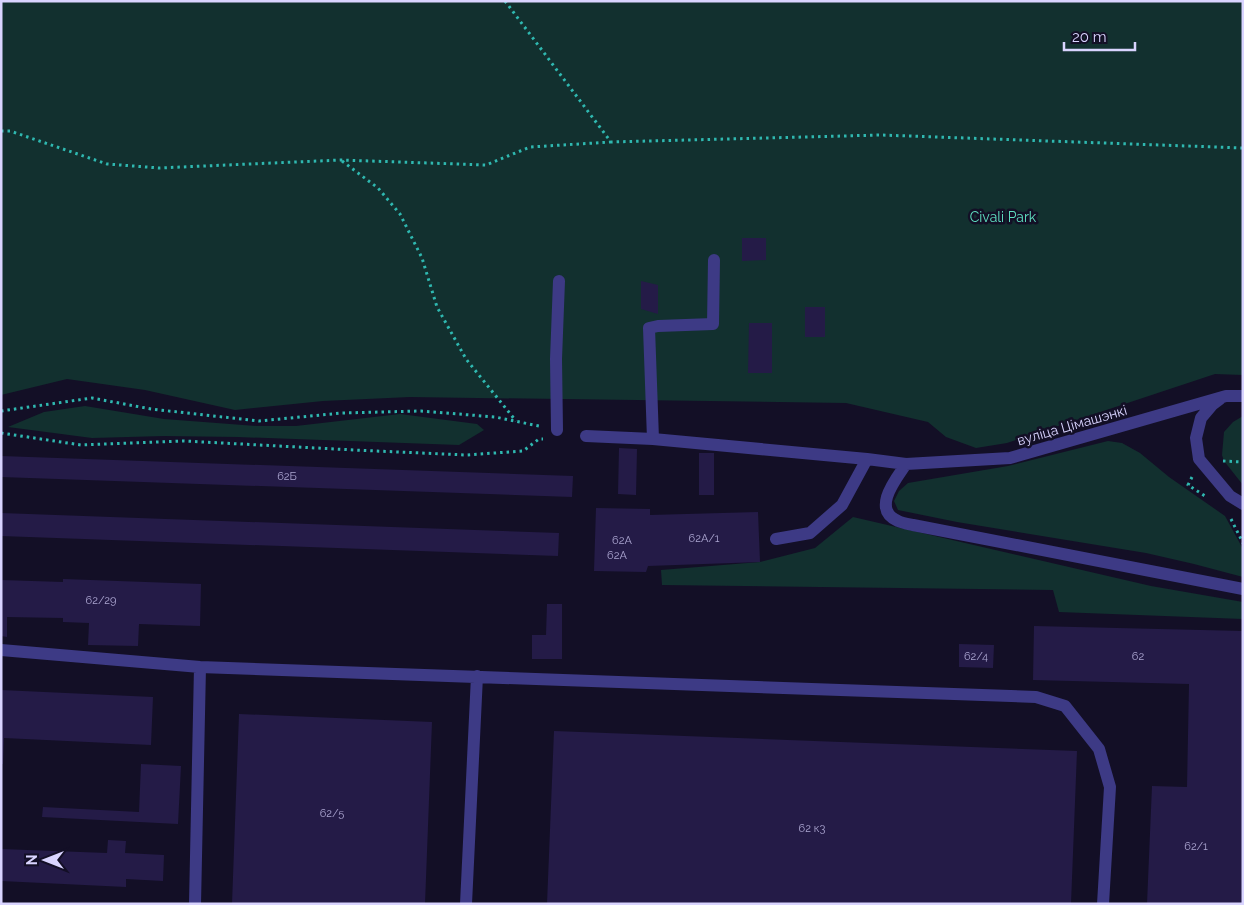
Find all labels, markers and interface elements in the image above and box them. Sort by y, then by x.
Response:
scale bar [1064,20,1135,52]
text: 20 m [1072,28,1107,46]
park label: Civali Park [970,209,1037,225]
street label: вуліца Цімашэнкі [1015,402,1129,448]
house number: 62Б [277,470,297,483]
house number: 62А/1 [689,532,720,545]
house number: 62А [612,534,632,547]
house number: 62А [607,549,627,562]
house number: 62/29 [86,594,116,607]
house number: 62/4 [964,650,988,663]
house number: 62 [1132,650,1144,663]
house number: 62/5 [320,807,344,820]
house number: 62 к3 [799,822,826,835]
north arrow [20,835,70,885]
house number: 62/1 [1184,840,1208,853]
text: N [24,855,40,865]

